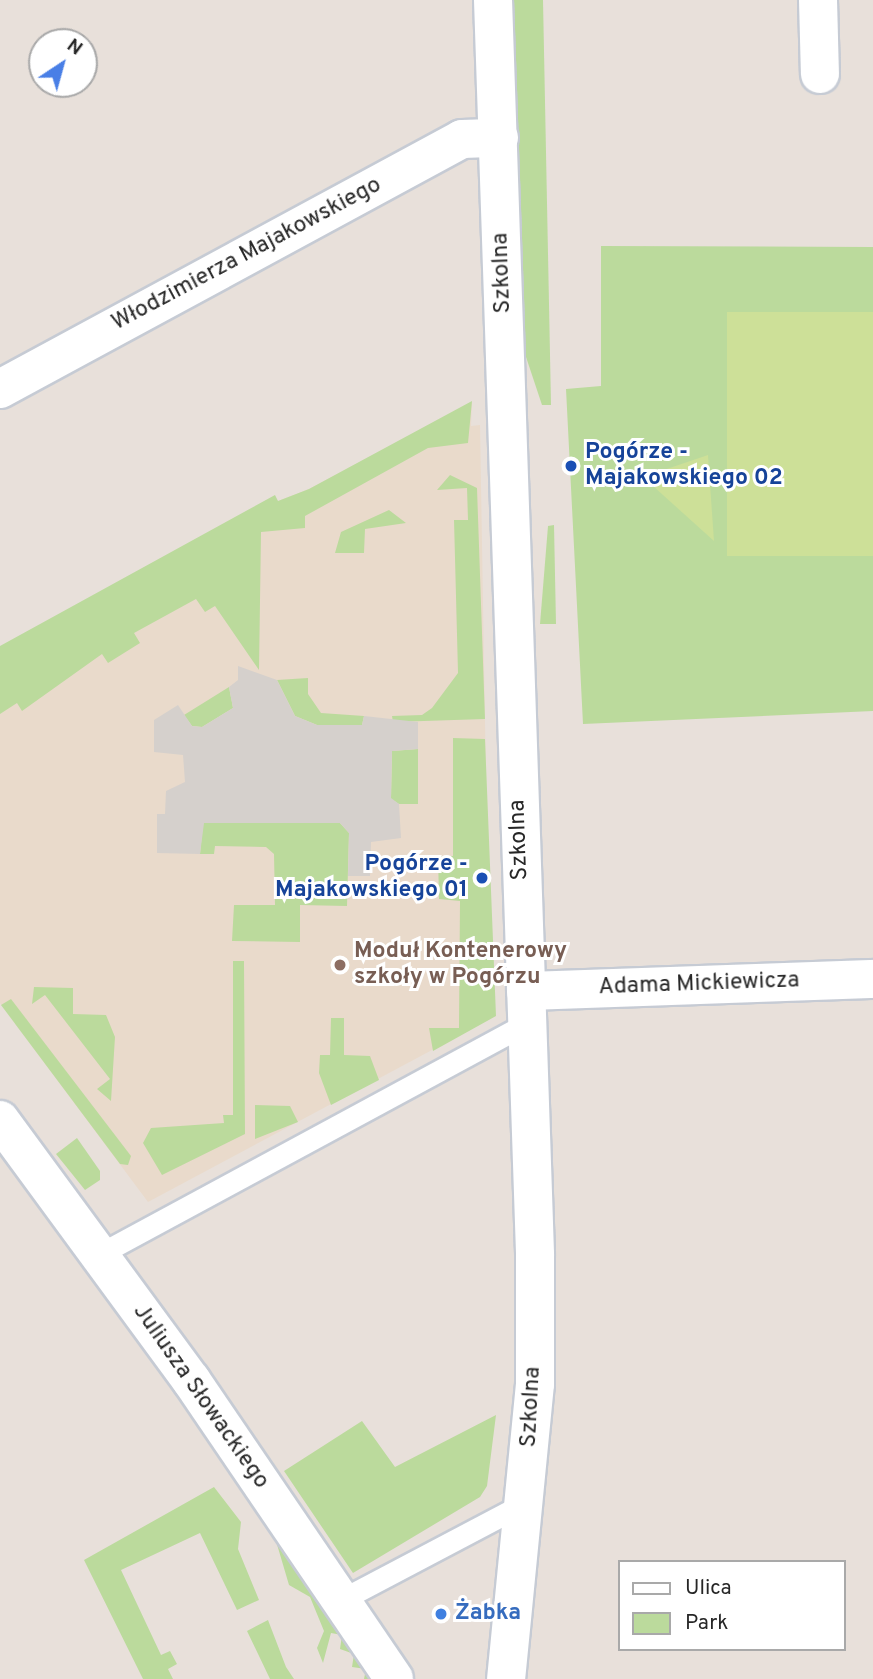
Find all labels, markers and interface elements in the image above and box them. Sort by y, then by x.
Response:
north arrow [28,28,98,98]
text: N [62,34,87,61]
street label: Włodzimierza Majakowskiego [108,172,386,338]
street label: Szkolna [488,232,518,314]
place label: Pogórze - Majakowskiego 02 [585,439,783,493]
marker: Pogórze - Majakowskiego 02 [563,458,579,474]
street label: Szkolna [505,799,535,881]
place label: Pogórze - Majakowskiego 01 [275,851,468,905]
marker: Pogórze - Majakowskiego 01 [474,870,490,886]
place label: Moduł Kontenerowy szkoły w Pogórzu [354,938,567,992]
marker: Moduł Kontenerowy szkoły w Pogórzu [332,957,348,973]
street label: Adama Mickiewicza [598,968,800,1002]
street label: Juliusza Słowackiego [126,1299,274,1495]
street label: Szkolna [516,1366,548,1448]
legend [618,1560,845,1651]
text: Ulica [685,1575,732,1602]
place label: Żabka [455,1600,521,1628]
marker: Żabka [433,1606,449,1622]
text: Park [685,1610,728,1637]

